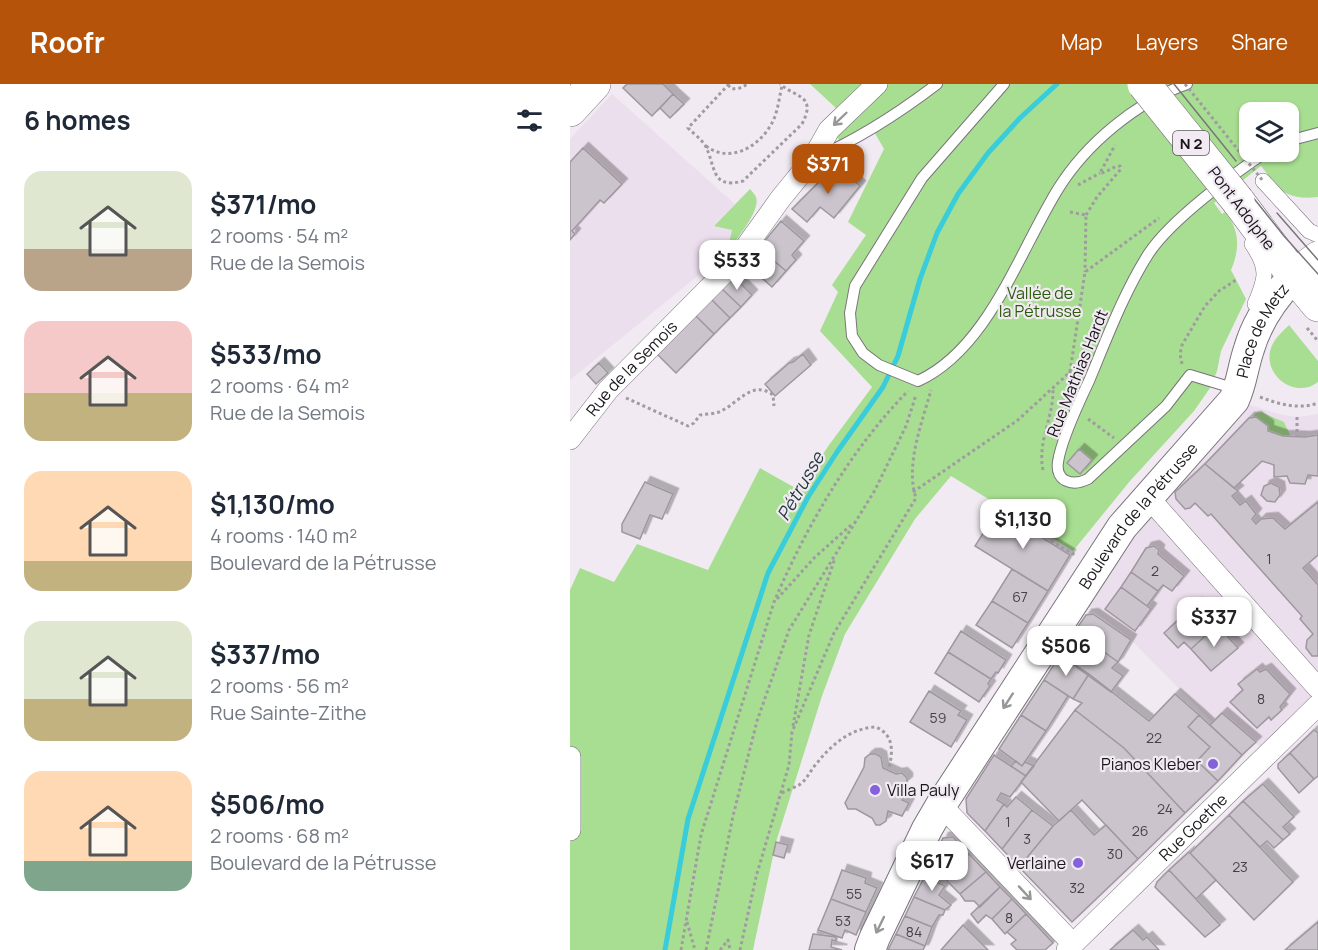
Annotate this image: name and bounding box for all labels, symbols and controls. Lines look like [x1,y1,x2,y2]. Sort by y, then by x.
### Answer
text: Roofr [30,23,105,61]
text: Map [1061,28,1102,56]
text: Layers [1135,28,1198,56]
text: Share [1231,28,1288,56]
text: 6 homes [24,102,131,138]
map controls [1239,102,1299,162]
button: layers [1239,102,1299,162]
icon: filters [513,104,546,137]
one-way arrow [833,112,848,126]
road number: N 2 [1173,131,1209,155]
pin: $371 [792,144,864,195]
text: $371 [806,150,850,177]
street label: Pont Adolphe [1203,162,1281,254]
text: $371/mo [210,186,316,222]
icon: home [72,195,144,267]
text: 2 rooms · 54 m² [210,222,348,249]
pin: $533 [701,240,773,291]
text: $533 [713,246,761,273]
text: Rue de la Semois [210,249,365,276]
street label: Place de Metz [1231,278,1294,380]
park label: Vallée de la Pétrusse [999,282,1081,322]
street label: Rue Mathias Hardt [1041,306,1113,440]
street label: Rue de la Semois [581,315,682,421]
text: $533/mo [210,336,322,372]
icon: home [72,345,144,417]
text: 2 rooms · 64 m² [210,372,349,399]
text: Rue de la Semois [210,399,365,426]
street label: Boulevard de la Pétrusse [1074,438,1203,593]
water label: Pétrusse [771,446,830,525]
text: $1,130/mo [210,486,335,522]
icon: home [72,495,144,567]
pin: $1,130 [974,499,1072,550]
text: $1,130 [994,505,1052,532]
text: 4 rooms · 140 m² [210,522,357,549]
text: Boulevard de la Pétrusse [210,549,436,576]
house number: 1 [1266,549,1272,568]
house number: 2 [1151,561,1159,580]
house number: 67 [1012,587,1028,606]
pin: $337 [1178,597,1250,648]
text: $337 [1191,603,1237,630]
pin: $506 [1030,626,1102,677]
text: $506 [1041,632,1091,659]
text: $337/mo [210,636,320,672]
icon: home [72,645,144,717]
text: 2 rooms · 56 m² [210,672,349,699]
house number: 8 [1257,689,1265,708]
one-way arrow [1002,692,1014,709]
text: Rue Sainte-Zithe [210,699,366,726]
house number: 59 [930,708,946,727]
house number: 22 [1146,728,1162,747]
place label: Pianos Kleber [1101,753,1201,775]
marker: Pianos Kleber [1206,757,1220,771]
place label: Villa Pauly [887,779,960,801]
marker: Villa Pauly [868,783,882,797]
text: $506/mo [210,786,325,822]
street label: Rue Goethe [1154,789,1232,866]
icon: home [72,795,144,867]
house number: 24 [1157,799,1173,818]
house number: 1 [1005,812,1011,831]
house number: 26 [1132,821,1148,840]
text: 2 rooms · 68 m² [210,822,349,849]
house number: 3 [1023,829,1031,848]
pin: $617 [896,841,968,892]
house number: 30 [1107,844,1123,863]
text: $617 [910,847,954,874]
text: Boulevard de la Pétrusse [210,849,436,876]
place label: Verlaine [1007,852,1066,874]
marker: Verlaine [1071,856,1085,870]
house number: 23 [1232,857,1248,876]
house number: 32 [1069,878,1085,897]
house number: 55 [846,884,862,903]
one-way arrow [1018,886,1032,901]
house number: 8 [1005,908,1013,927]
house number: 53 [835,911,851,930]
one-way arrow [874,915,886,933]
house number: 84 [906,922,922,941]

